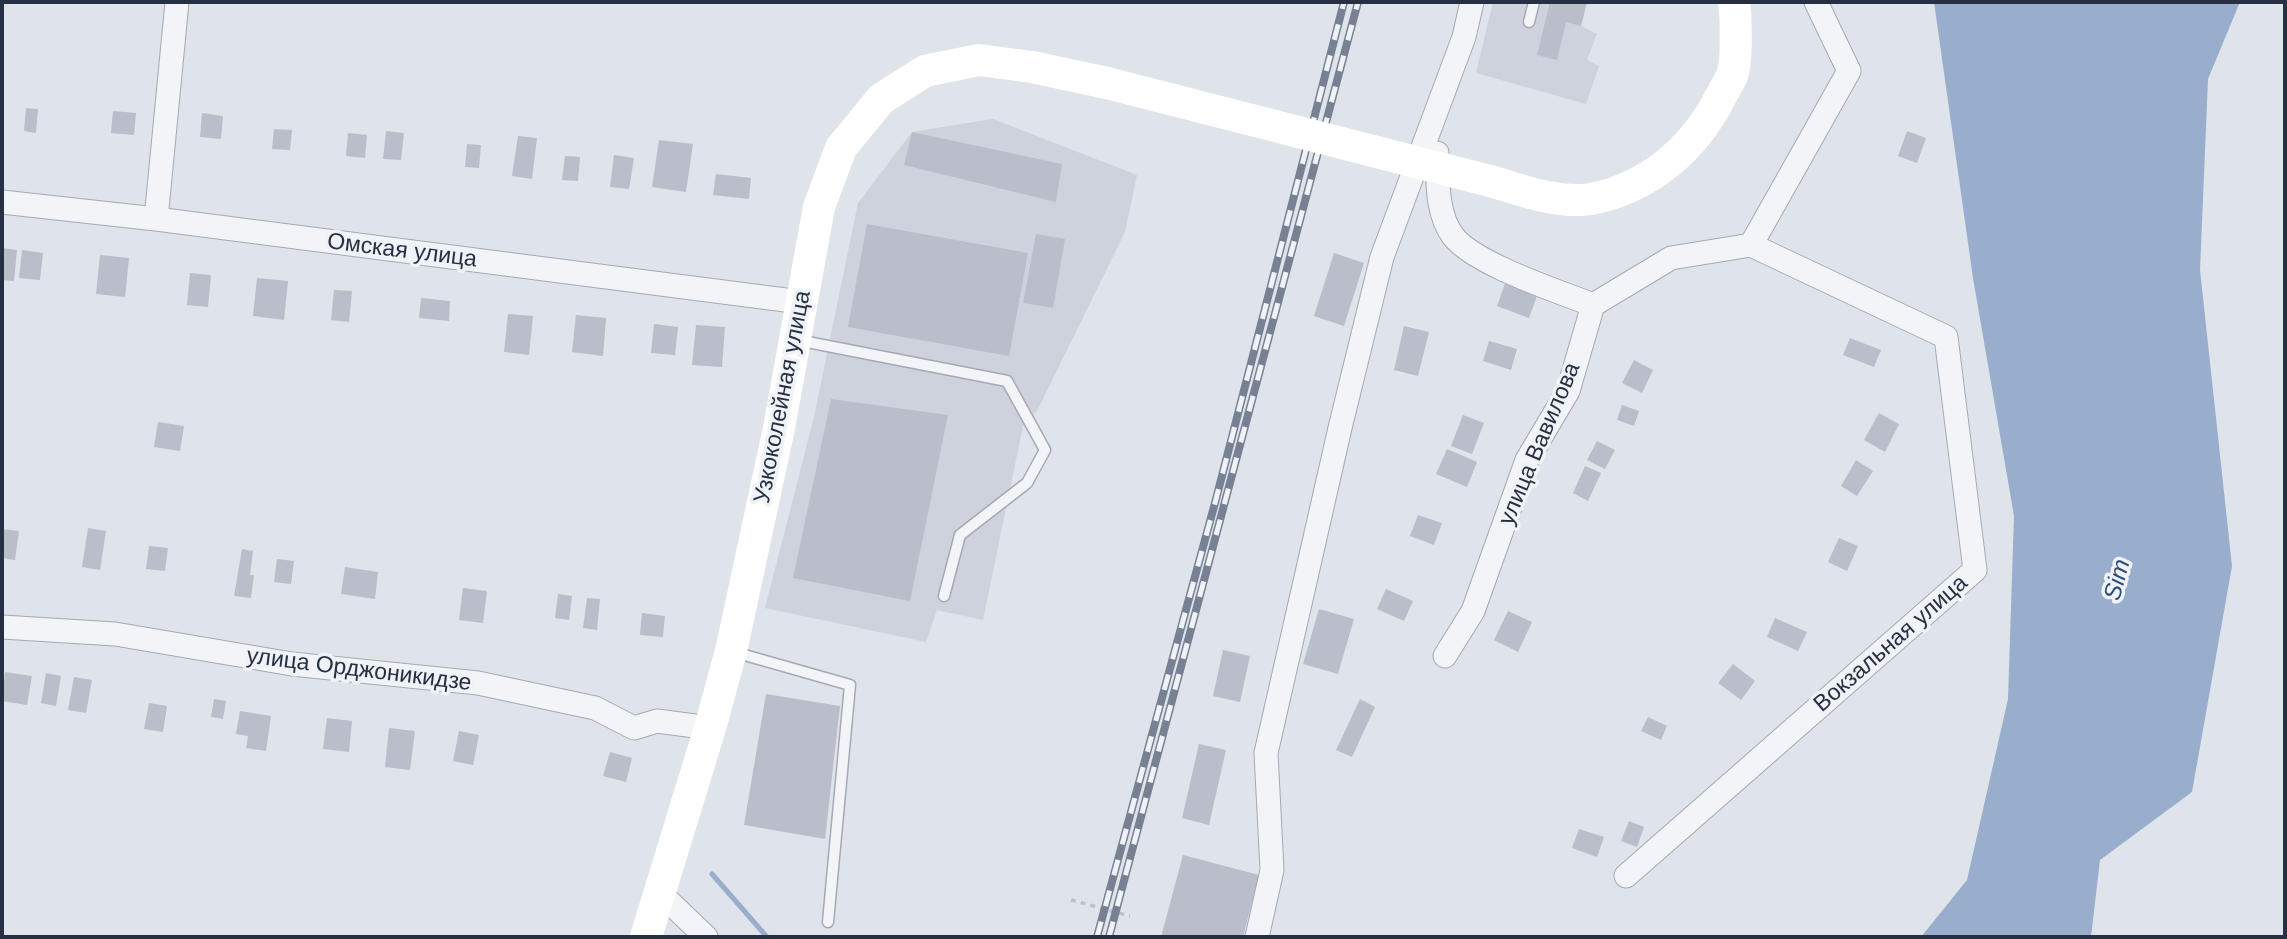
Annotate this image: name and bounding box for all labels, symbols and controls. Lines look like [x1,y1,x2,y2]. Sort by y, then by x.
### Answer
street label: Омская улица [326,228,478,274]
street label: Узкоколейная улица [749,288,817,506]
street label: улица Вавилова [1493,359,1587,529]
water label: Sim [2099,556,2137,604]
street label: Вокзальная улица [1808,570,1974,718]
street label: улица Орджоникидзе [245,643,473,697]

